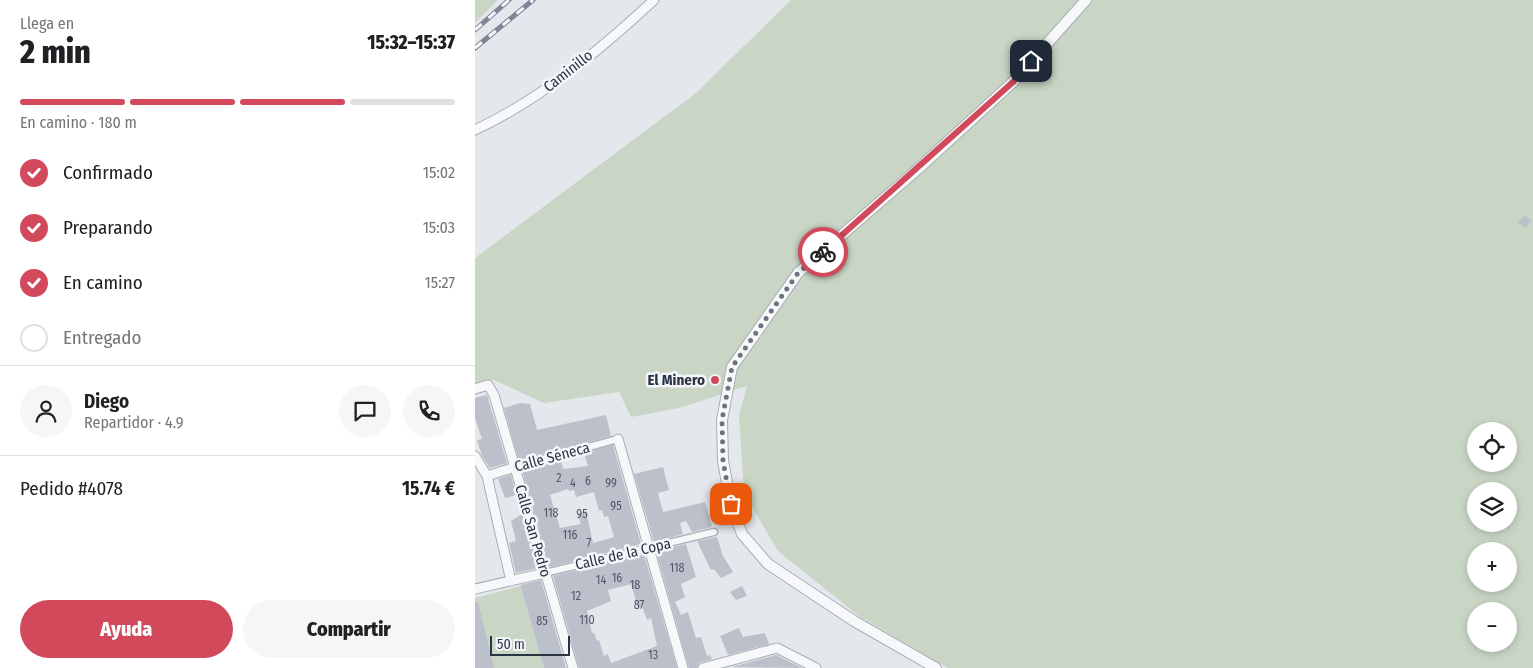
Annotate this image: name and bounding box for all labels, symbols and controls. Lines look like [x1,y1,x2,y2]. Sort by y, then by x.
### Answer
text: Llega en [20,14,74,33]
text: 15:32–15:37 [367,31,455,54]
text: 2 min [20,33,91,71]
pin [1010,40,1052,82]
street label: Caminillo [540,46,596,96]
icon: home [1017,47,1045,75]
text: En camino · 180 m [20,113,137,132]
icon: check [20,159,48,187]
text: Confirmado [63,161,153,184]
text: 15:02 [423,163,455,182]
icon: check [20,214,48,242]
text: Preparando [63,216,153,239]
text: 15:03 [423,218,455,237]
courier [798,227,848,277]
icon: bike [809,238,837,266]
icon: check [20,269,48,297]
text: En camino [63,271,143,294]
text: 15:27 [425,273,455,292]
text: Entregado [63,326,142,349]
place label: El Minero [648,371,705,389]
marker: El Minero [709,374,721,386]
button: person [20,385,72,437]
button: chat [339,385,391,437]
button: phone [403,385,455,437]
text: Diego [84,390,129,413]
text: Repartidor · 4.9 [84,413,183,432]
map controls [1467,422,1517,652]
button: locate [1467,422,1517,472]
street label: Calle Séneca [512,438,592,476]
house number: 2 [556,471,562,485]
house number: 6 [585,474,591,488]
house number: 4 [570,476,576,490]
house number: 99 [605,476,617,490]
text: Pedido #4078 [20,477,123,500]
text: 15.74 € [402,477,455,500]
button: layers [1467,482,1517,532]
street label: Calle San Pedro [511,483,555,579]
pin [710,483,752,525]
icon: bag [717,490,745,518]
house number: 95 [610,499,622,513]
house number: 118 [543,506,559,520]
house number: 95 [576,507,588,521]
house number: 116 [562,528,578,542]
street label: Calle de la Copa [573,534,673,574]
house number: 7 [587,536,592,550]
button: + [1467,542,1517,592]
house number: 118 [669,561,685,575]
house number: 16 [612,571,622,585]
house number: 14 [596,573,606,587]
house number: 18 [630,578,640,592]
house number: 12 [571,589,581,603]
house number: 87 [634,598,644,612]
button: Ayuda [20,600,233,658]
button: Compartir [243,600,455,658]
button: − [1467,602,1517,652]
house number: 110 [579,613,595,627]
house number: 85 [536,614,548,628]
scale bar [490,633,570,656]
text: 50 m [497,636,525,653]
house number: 13 [648,648,658,662]

